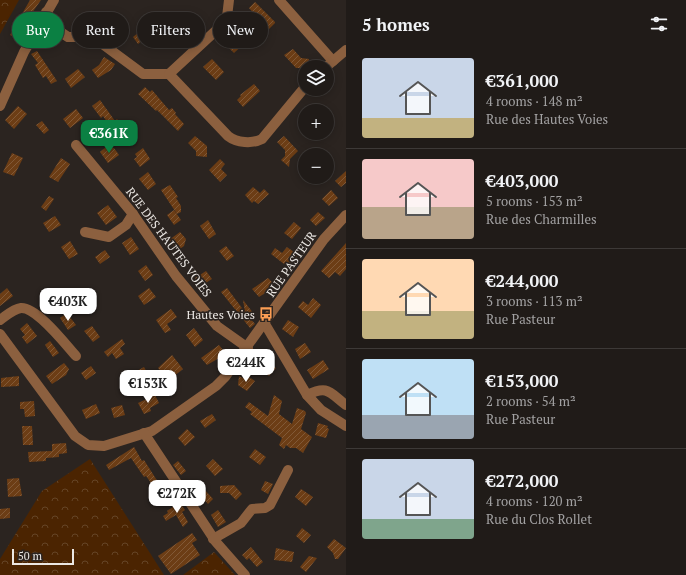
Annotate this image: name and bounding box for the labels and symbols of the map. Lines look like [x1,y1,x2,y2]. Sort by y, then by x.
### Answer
pin: €361K [81,120,137,154]
street label: RUE DES HAUTES VOIES [123,184,215,300]
street label: RUE PASTEUR [263,228,319,300]
pin: €403K [40,288,96,322]
bus stop icon: Hautes Voies [258,306,274,322]
place label: Hautes Voies [186,307,255,322]
pin: €244K [218,349,274,383]
pin: €153K [120,370,176,404]
pin: €272K [149,480,205,514]
scale bar [12,547,74,566]

